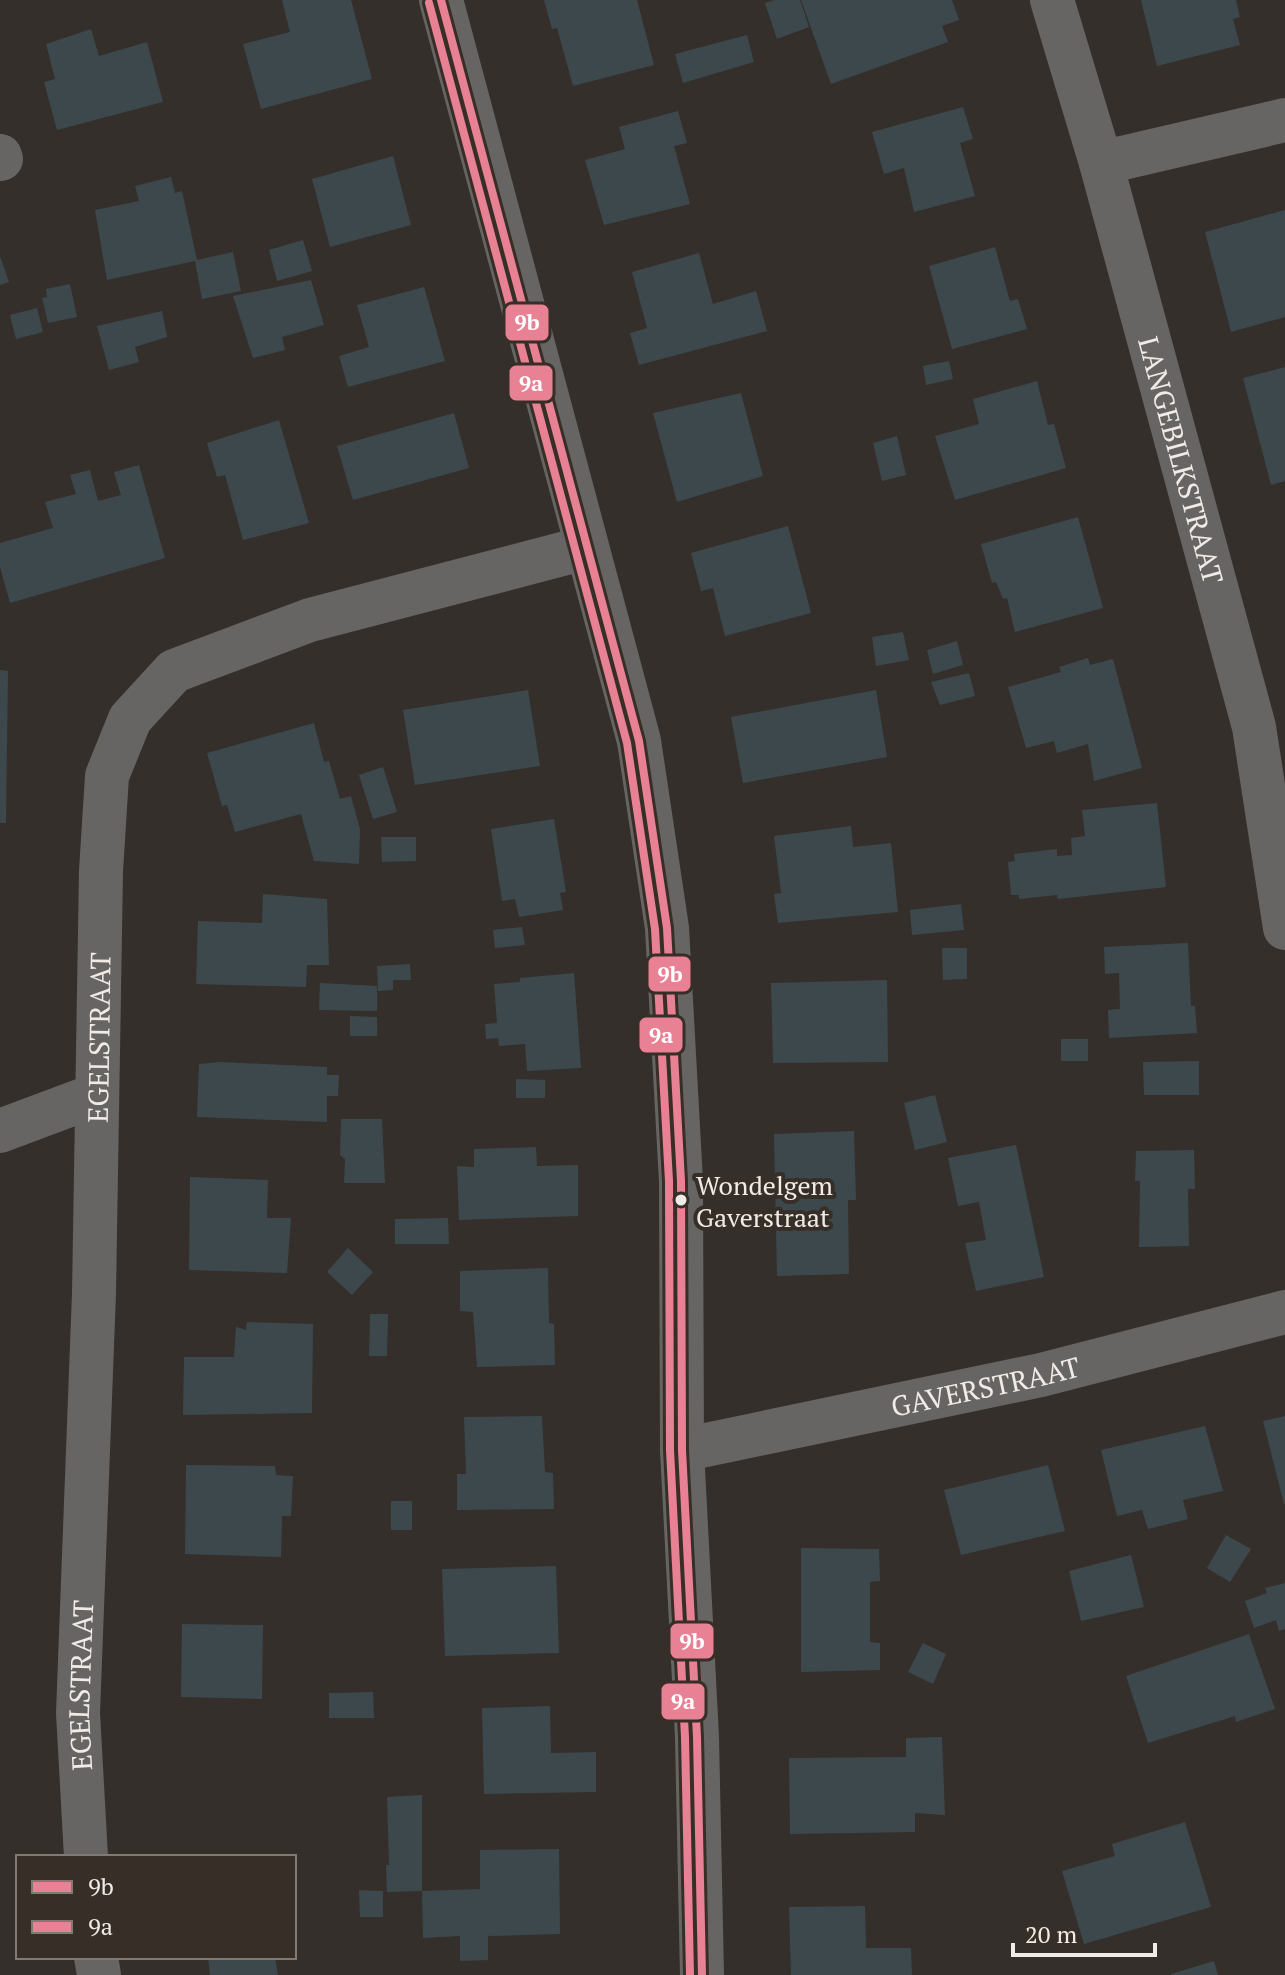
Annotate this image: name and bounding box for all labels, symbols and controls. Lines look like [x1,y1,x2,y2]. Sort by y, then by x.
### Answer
line badge: 9b [504,303,550,342]
text: 9b [514,307,540,336]
street label: LANGEBILKSTRAAT [1130,332,1233,588]
line badge: 9a [508,364,554,402]
text: 9a [519,368,543,397]
street label: EGELSTRAAT [78,952,118,1123]
line badge: 9b [647,955,692,993]
text: 9b [657,959,683,988]
line badge: 9a [638,1016,684,1054]
text: 9a [649,1020,673,1049]
place label: Wondelgem Gaverstraat [696,1168,833,1234]
marker: Wondelgem Gaverstraat [673,1192,689,1208]
street label: GAVERSTRAAT [888,1347,1084,1424]
street label: EGELSTRAAT [59,1599,101,1772]
line badge: 9b [669,1622,715,1660]
text: 9b [679,1626,705,1655]
line badge: 9a [660,1682,706,1721]
text: 9a [671,1686,695,1715]
legend [16,1855,296,1959]
text: 9b [88,1870,114,1902]
scale bar [1013,1907,1155,1957]
text: 9a [88,1910,113,1942]
text: 20 m [1025,1918,1077,1950]

